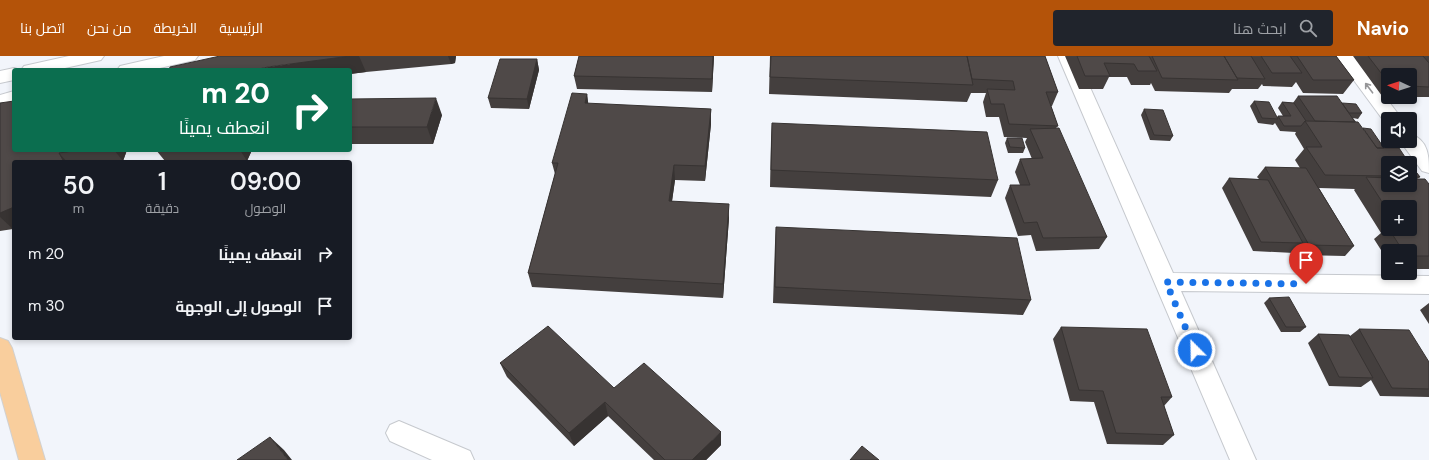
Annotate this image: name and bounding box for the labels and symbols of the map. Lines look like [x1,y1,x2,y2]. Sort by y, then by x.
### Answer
north arrow [1381,68,1417,104]
one-way arrow [1365,83,1373,94]
pin [1289,243,1323,284]
position arrow [1174,329,1216,371]

